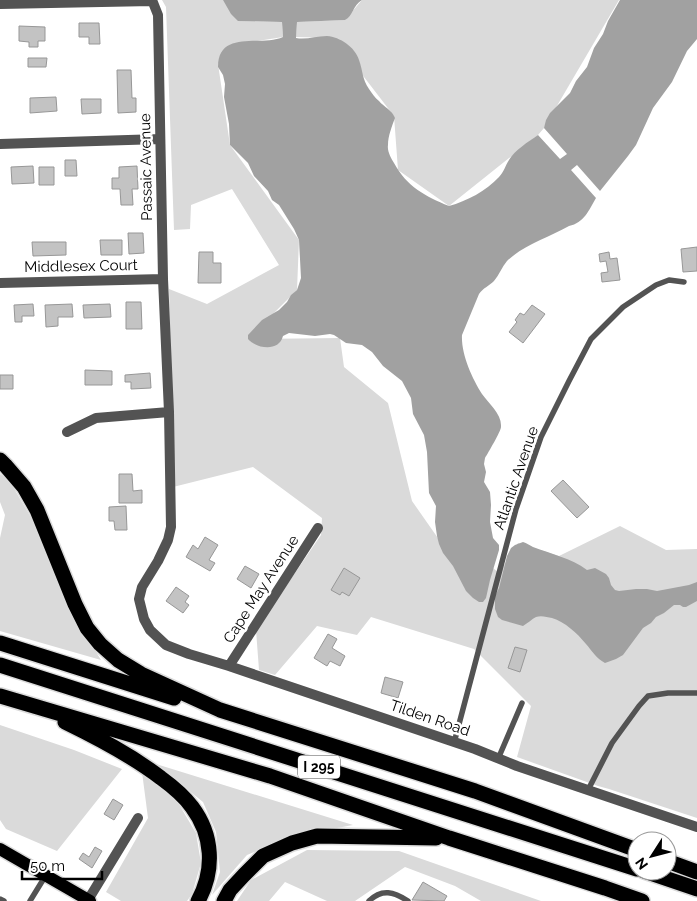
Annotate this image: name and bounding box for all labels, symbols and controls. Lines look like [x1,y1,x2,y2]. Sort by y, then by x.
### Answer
street label: Passaic Avenue [136,113,156,221]
street label: Middlesex Court [24,256,138,276]
street label: Atlantic Avenue [490,424,542,532]
street label: Cape May Avenue [219,531,303,646]
street label: Tilden Road [388,696,472,740]
road number: I 295 [298,756,340,779]
north arrow [627,831,677,881]
scale bar [22,848,102,880]
text: N [632,855,651,873]
text: 50 m [30,857,65,875]

